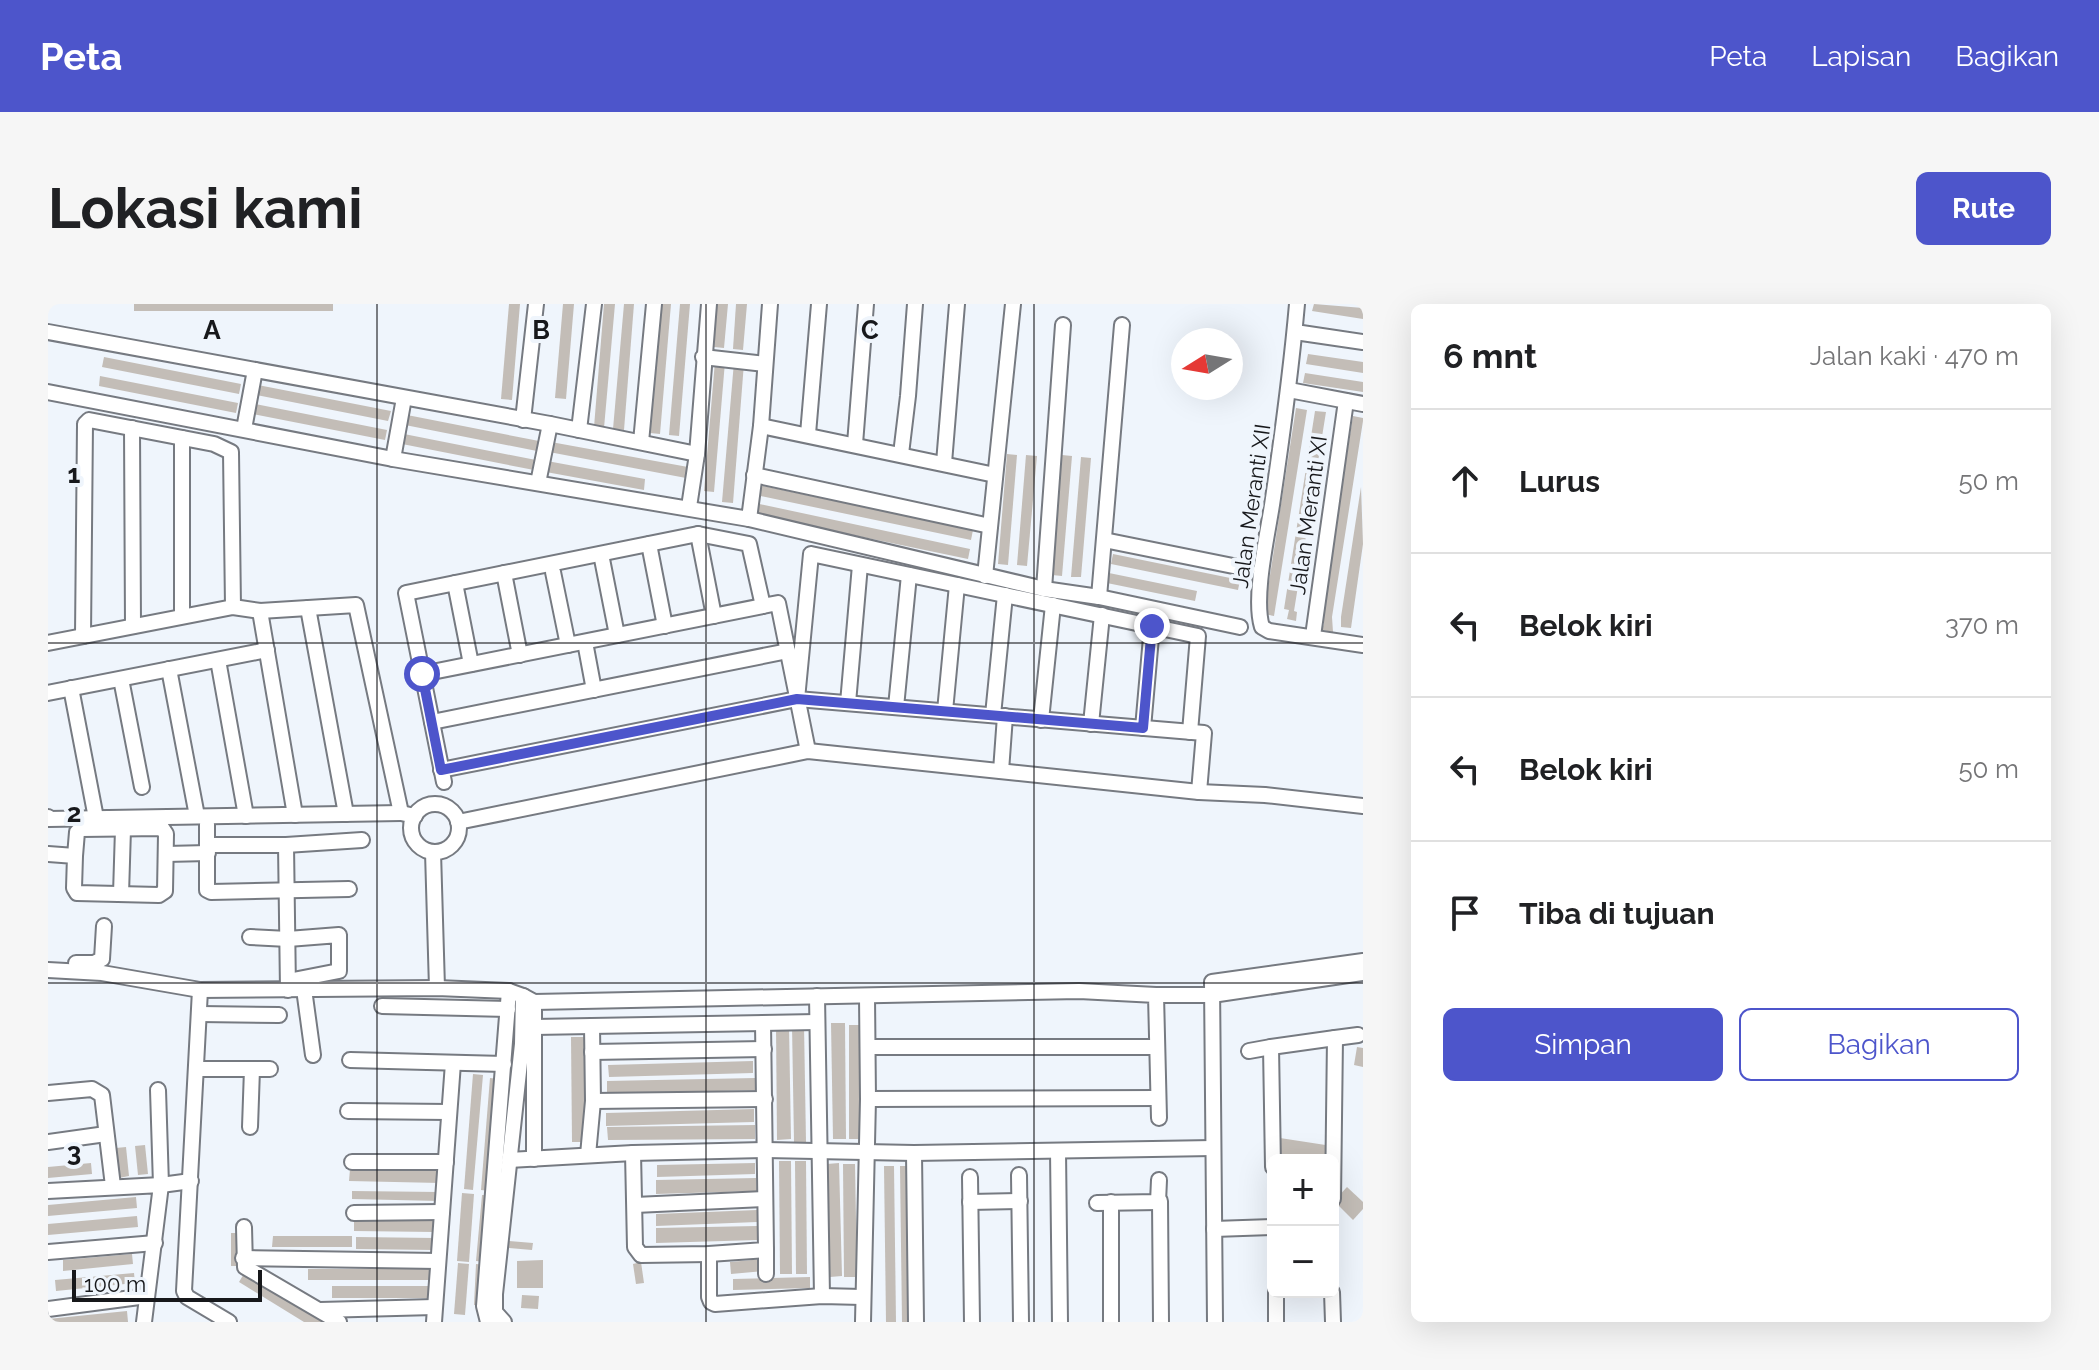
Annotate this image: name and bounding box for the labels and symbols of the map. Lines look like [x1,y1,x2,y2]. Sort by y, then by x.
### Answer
text: A [203,315,221,345]
text: B [532,315,550,345]
text: C [861,315,879,345]
north arrow [1171,328,1243,400]
street label: Jalan Meranti XII [1227,422,1275,590]
street label: Jalan Meranti XI [1284,434,1332,596]
text: 1 [68,459,81,489]
route end [1134,608,1170,644]
route start [404,656,440,692]
text: 2 [67,798,81,828]
text: 3 [67,1137,81,1167]
scale bar [72,1266,262,1302]

